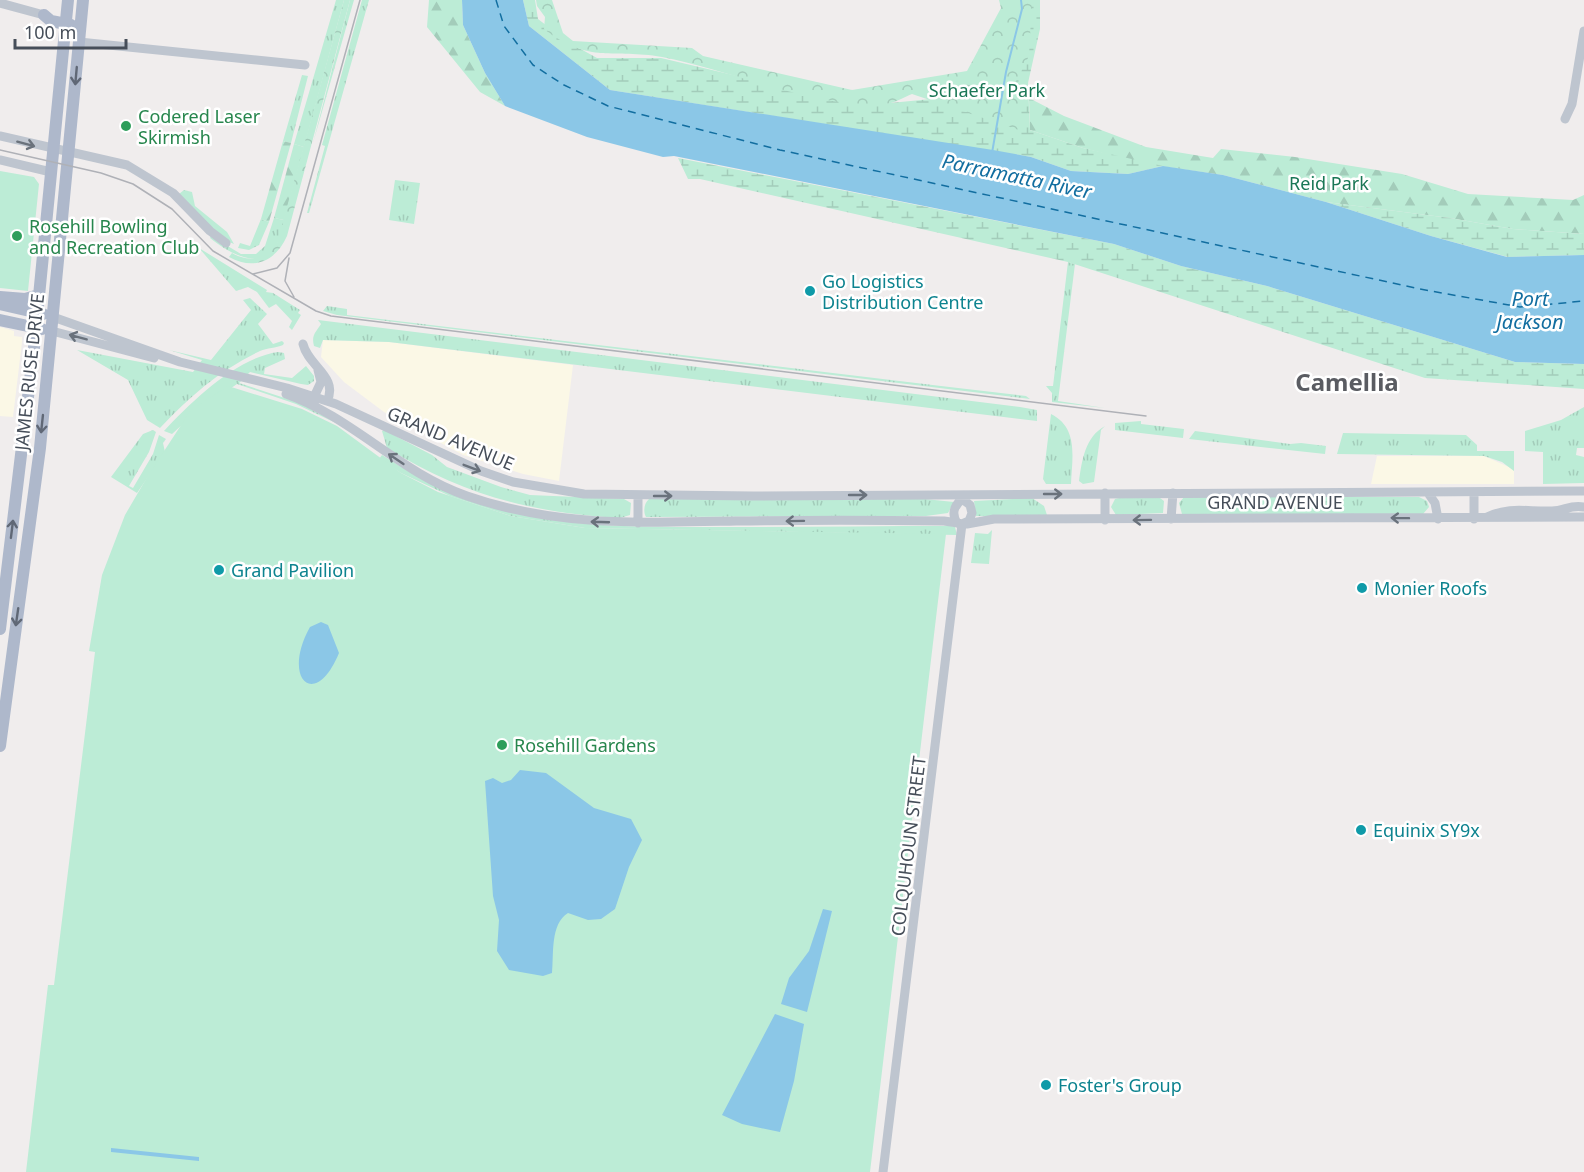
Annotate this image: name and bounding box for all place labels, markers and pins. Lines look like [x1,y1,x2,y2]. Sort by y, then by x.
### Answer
place label: Codered Laser Skirmish [138,104,261,149]
marker: Codered Laser Skirmish [119,119,133,133]
place label: Rosehill Bowling and Recreation Club [29,214,199,259]
marker: Rosehill Bowling and Recreation Club [10,229,24,243]
place label: Go Logistics Distribution Centre [822,269,983,314]
marker: Go Logistics Distribution Centre [803,284,817,298]
place label: Grand Pavilion [231,558,354,582]
marker: Grand Pavilion [212,563,226,577]
place label: Monier Roofs [1374,576,1487,600]
marker: Monier Roofs [1355,581,1369,595]
place label: Rosehill Gardens [514,733,656,757]
marker: Rosehill Gardens [495,738,509,752]
place label: Equinix SY9x [1373,818,1480,842]
marker: Equinix SY9x [1354,823,1368,837]
place label: Foster's Group [1058,1073,1182,1097]
marker: Foster's Group [1039,1078,1053,1092]

